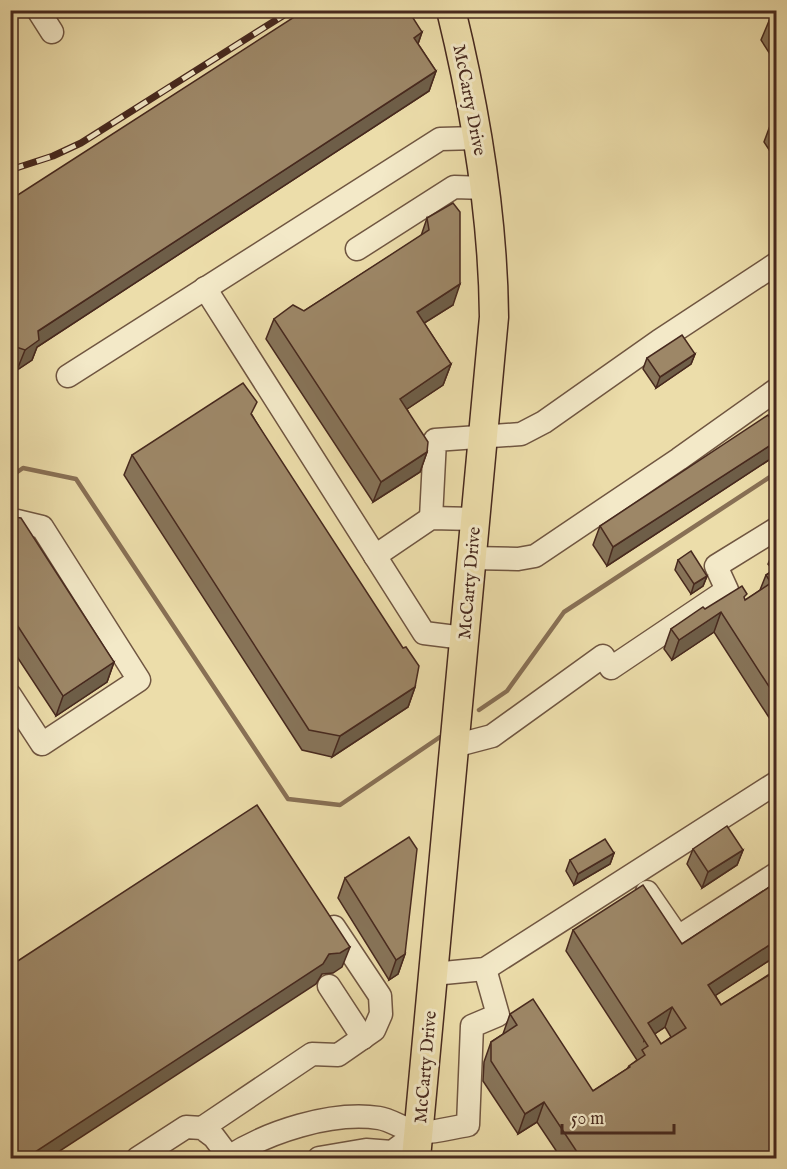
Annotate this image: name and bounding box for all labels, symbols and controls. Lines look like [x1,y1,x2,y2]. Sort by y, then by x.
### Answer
street label: McCarty Drive [446,43,491,158]
street label: McCarty Drive [454,526,487,640]
street label: McCarty Drive [410,1010,443,1124]
scale bar [562,1097,674,1135]
text: 50 m [571,1108,604,1131]

